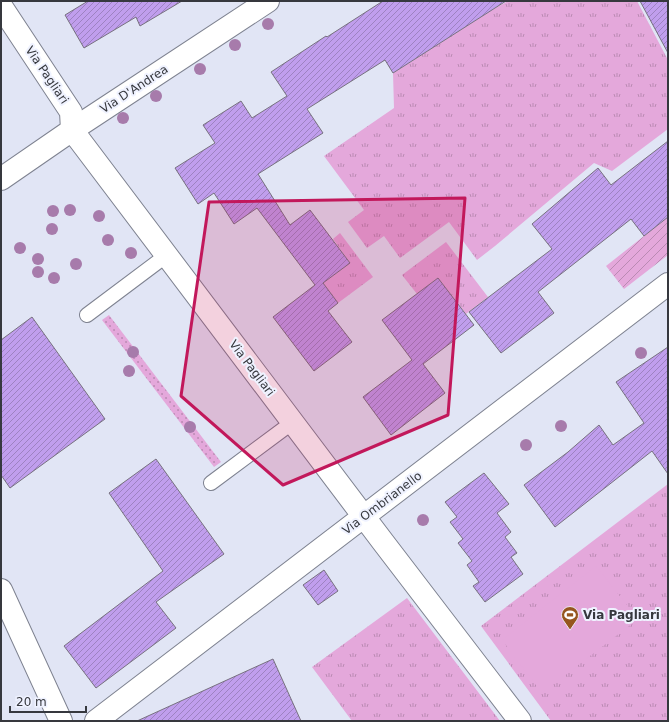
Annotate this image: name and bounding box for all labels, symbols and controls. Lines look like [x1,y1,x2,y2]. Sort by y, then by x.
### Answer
street label: Via Pagliari [23,44,71,106]
street label: Via D'Andrea [98,62,170,116]
street label: Via Pagliari [226,337,278,399]
street label: Via Ombrianello [340,469,424,537]
sports icon: Via Pagliari [560,605,580,630]
place label: Via Pagliari [583,608,660,622]
scale bar [10,688,86,714]
text: 20 m [16,695,47,709]

